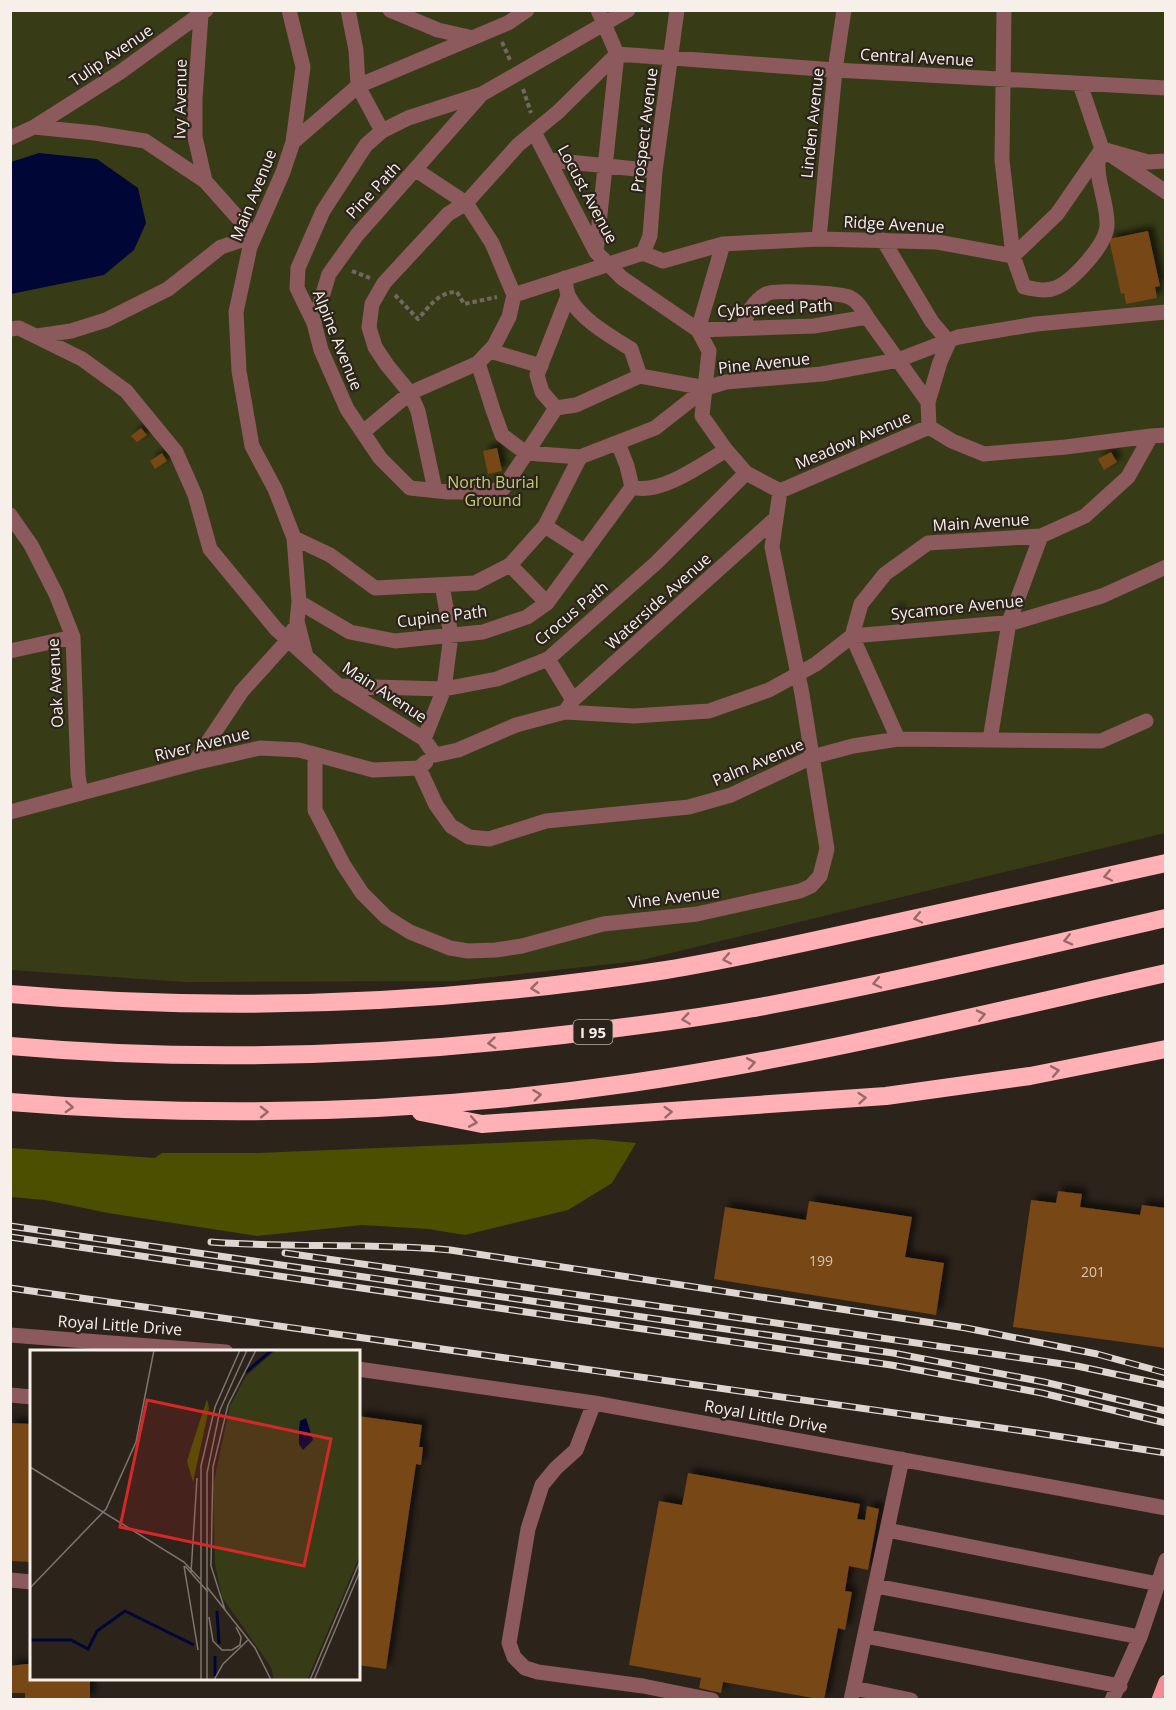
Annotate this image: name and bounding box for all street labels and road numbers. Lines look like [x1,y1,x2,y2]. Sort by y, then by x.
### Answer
street label: Tulip Avenue [65,19,157,91]
street label: Central Avenue [860,43,974,71]
street label: Ivy Avenue [168,59,192,139]
street label: Prospect Avenue [625,66,663,194]
street label: Linden Avenue [795,67,829,179]
street label: Locust Avenue [553,141,623,247]
street label: Main Avenue [225,146,281,244]
street label: Pine Path [341,157,405,223]
street label: Ridge Avenue [843,210,945,238]
street label: Alpine Avenue [308,286,368,394]
street label: Cybrareed Path [717,294,833,322]
street label: Pine Avenue [717,347,811,379]
street label: Meadow Avenue [792,406,914,474]
street label: Main Avenue [932,508,1030,536]
street label: Waterside Avenue [600,548,716,654]
street label: Crocus Path [530,576,612,650]
street label: Sycamore Avenue [890,589,1024,625]
street label: Cupine Path [396,600,488,632]
street label: Oak Avenue [42,638,68,728]
street label: Main Avenue [338,656,432,728]
street label: River Avenue [152,722,252,766]
street label: Palm Avenue [709,733,807,791]
street label: Vine Avenue [627,880,721,914]
road number: I 95 [574,1020,612,1044]
street label: Royal Little Drive [57,1310,183,1340]
street label: Royal Little Drive [703,1394,829,1438]

